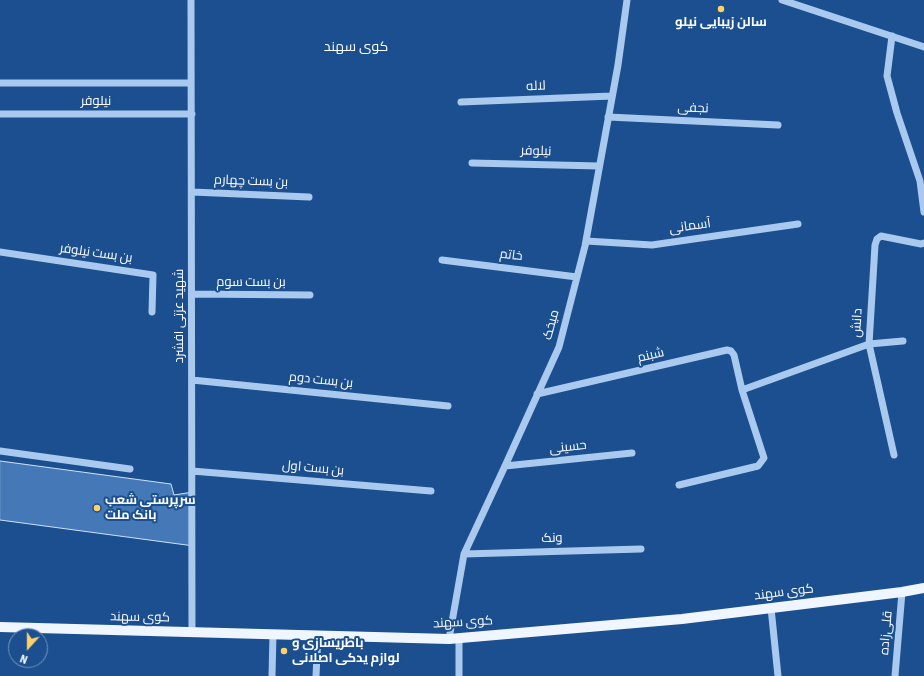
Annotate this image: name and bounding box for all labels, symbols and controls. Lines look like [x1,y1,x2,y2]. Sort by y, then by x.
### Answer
marker: سالن زیبایی نیلو [716,4,726,14]
place label: سالن زیبایی نیلو [675,15,767,31]
district label: کوی سهند [324,40,388,56]
street label: لاله [526,79,546,95]
street label: نیلوفر [81,94,111,110]
street label: نجفی [677,101,709,117]
street label: نیلوفر [520,144,552,160]
street label: بن بست چهارم [214,173,288,191]
street label: آسمانی [668,216,712,238]
street label: بن بست نیلوفر [58,241,134,267]
street label: خاتم [499,247,523,265]
street label: شهید عزتی افشرد [172,269,188,363]
street label: بن بست سوم [216,275,286,291]
street label: میخک [541,308,563,342]
street label: دانش [849,308,867,338]
street label: شبنم [636,345,666,367]
street label: بن بست دوم [288,370,354,392]
street label: حسینی [549,438,587,458]
street label: بن بست اول [281,459,345,479]
place label: سرپرستی شعب بانک ملت [105,493,196,524]
marker: سرپرستی شعب بانک ملت [92,503,102,513]
street label: ونک [541,531,563,547]
street label: کوی سهند [753,582,815,604]
street label: کوی سهند [110,610,170,626]
street label: قلی‌زاده [877,610,897,656]
street label: کوی سهند [433,614,493,632]
north arrow [8,628,48,668]
place label: باطریسازی و لوازم یدکی اصلانی [292,636,400,667]
marker: باطریسازی و لوازم یدکی اصلانی [279,646,289,656]
text: N [18,650,30,667]

